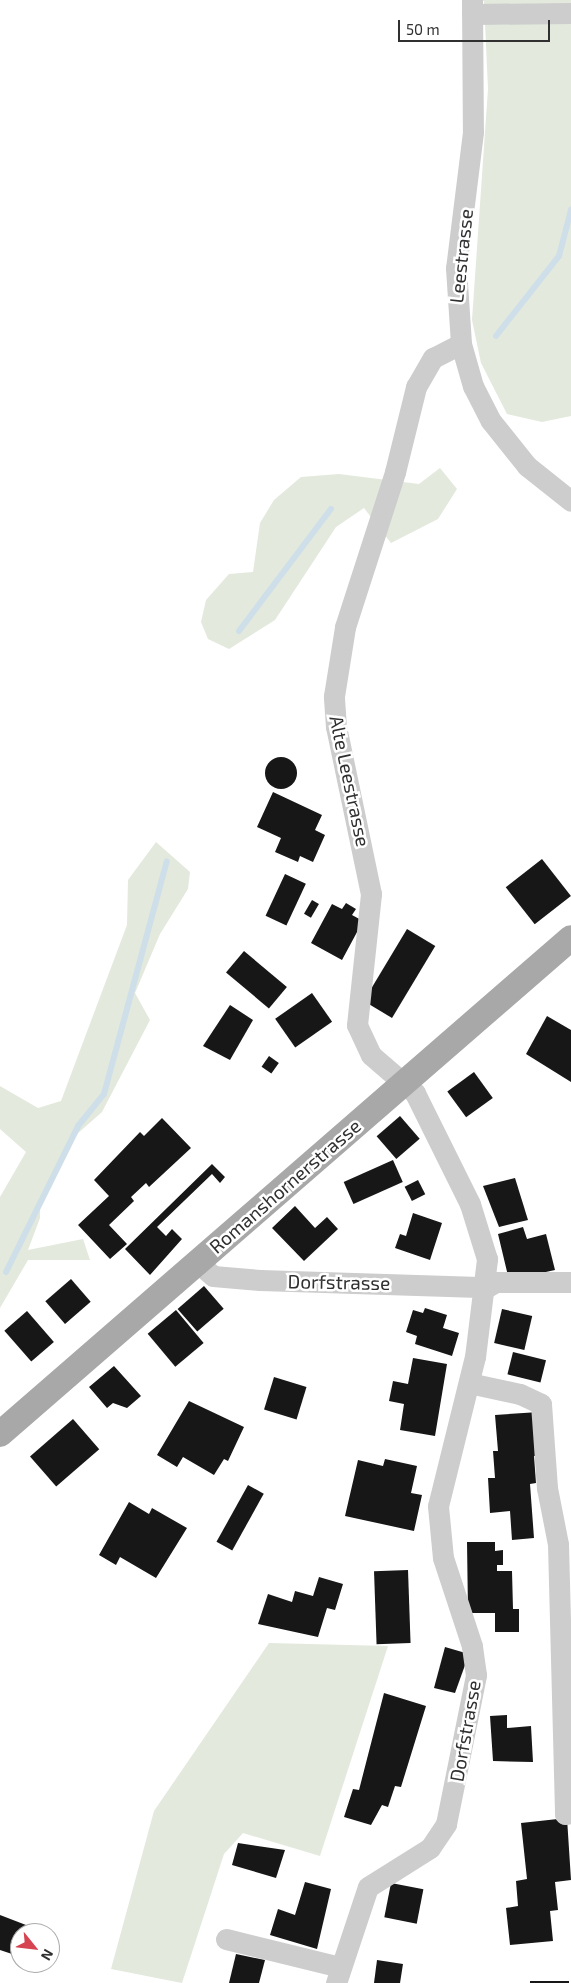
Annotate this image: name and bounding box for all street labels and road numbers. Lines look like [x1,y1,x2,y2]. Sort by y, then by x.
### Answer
street label: Leestrasse [445,208,477,304]
street label: Alte Leestrasse [325,713,375,849]
street label: Romanshornerstrasse [205,1114,365,1258]
street label: Dorfstrasse [287,1270,391,1294]
street label: Dorfstrasse [445,1678,485,1784]

